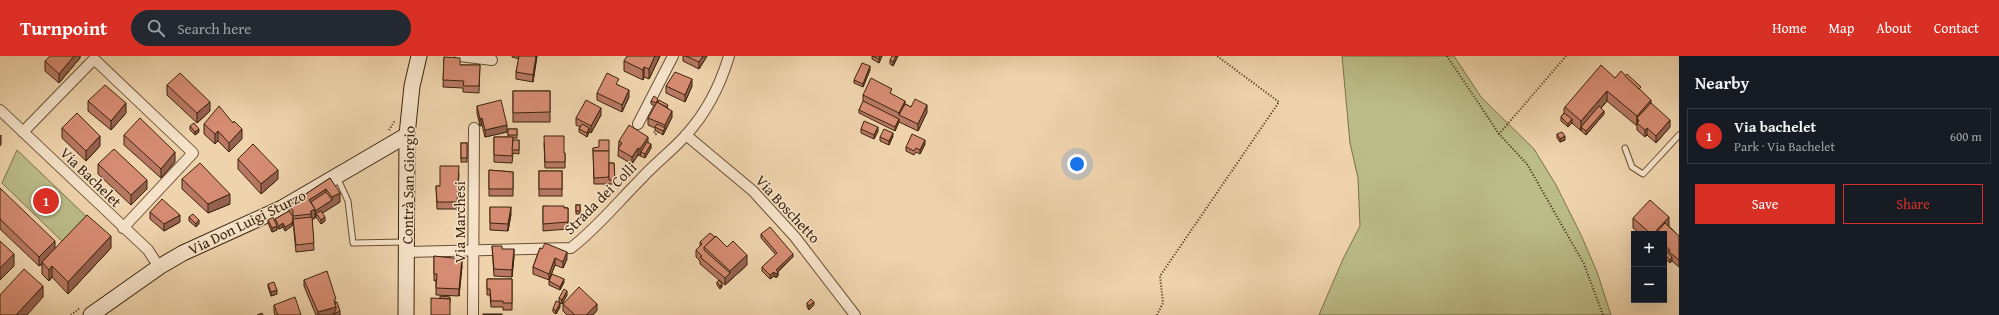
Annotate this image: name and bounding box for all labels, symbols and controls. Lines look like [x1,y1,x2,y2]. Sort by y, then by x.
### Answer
search box [131,10,411,46]
text: Turnpoint [20,14,107,42]
icon: search [145,17,167,39]
text: Search here [177,18,251,39]
text: Home [1772,18,1807,38]
text: Map [1829,18,1854,38]
text: About [1876,18,1912,38]
text: Contact [1934,18,1979,38]
text: Nearby [1695,70,1749,95]
text: Via bachelet [1734,116,1816,137]
street label: Contrà San Giorgio [396,125,420,244]
text: 1 [1706,127,1712,146]
text: 600 m [1950,127,1982,146]
text: Park · Via Bachelet [1734,137,1835,156]
street label: Via Bachelet [55,142,127,212]
your location [1067,154,1087,174]
street label: Strada dei Colli [559,157,641,239]
street label: Via Boschetto [751,170,825,248]
street label: Via Marchesi [449,181,470,263]
street label: Via Don Luigi Sturzo [185,184,310,260]
button: Save [1695,184,1835,224]
button: Share [1843,184,1983,224]
pin: 1 [33,186,59,216]
map controls [1631,231,1667,303]
button: + [1631,231,1667,267]
button: − [1631,267,1667,303]

